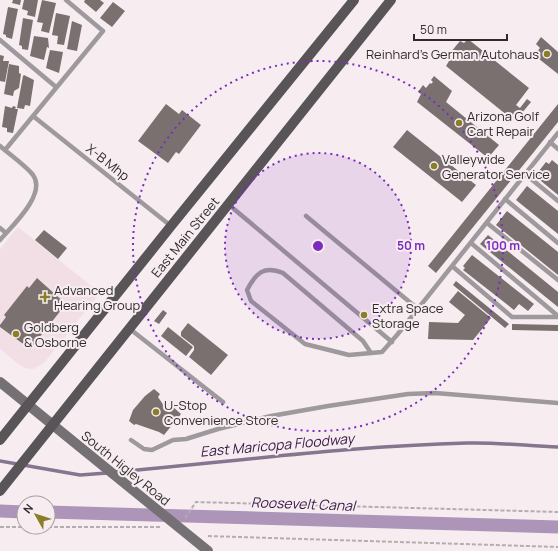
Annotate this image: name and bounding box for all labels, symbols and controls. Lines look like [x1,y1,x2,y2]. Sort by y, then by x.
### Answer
scale bar [414,16,507,42]
text: 50 m [420,21,447,38]
place label: Reinhard's German Autohaus [366,45,539,63]
marker: Reinhard's German Autohaus [542,49,552,59]
place label: Arizona Golf Cart Repair [467,107,539,140]
marker: Arizona Golf Cart Repair [454,118,464,128]
street label: X-B Mhp [83,139,134,185]
place label: Valleywide Generator Service [442,150,550,183]
marker: Valleywide Generator Service [429,161,439,171]
street label: East Main Street [147,193,223,281]
text: 50 m [397,237,425,254]
text: 100 m [486,237,520,254]
centre of rings [311,239,325,253]
place label: Advanced Hearing Group [54,281,140,314]
marker: Advanced Hearing Group [39,291,51,303]
place label: Extra Space Storage [372,299,444,332]
marker: Extra Space Storage [359,310,369,320]
place label: Goldberg & Osborne [24,318,87,351]
marker: Goldberg & Osborne [11,329,21,339]
place label: U-Stop Convenience Store [164,396,279,429]
marker: U-Stop Convenience Store [151,407,161,417]
street label: South Higley Road [78,427,174,509]
water label: East Maricopa Floodway [199,428,357,461]
water label: Roosevelt Canal [251,492,357,515]
north arrow [16,495,56,535]
text: N [20,501,36,516]

